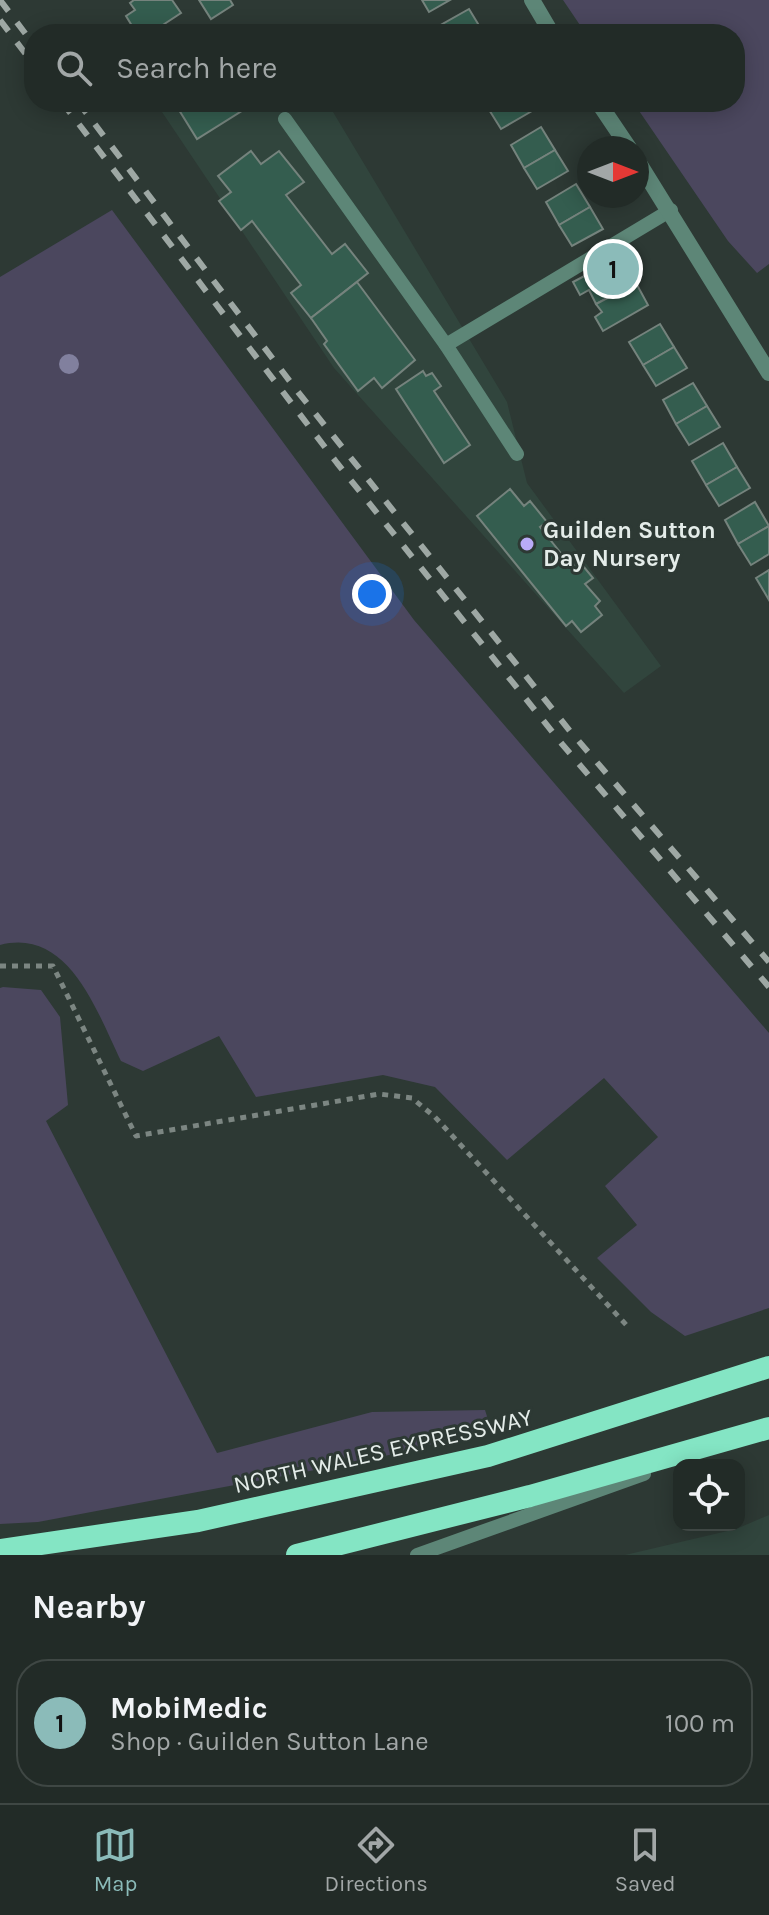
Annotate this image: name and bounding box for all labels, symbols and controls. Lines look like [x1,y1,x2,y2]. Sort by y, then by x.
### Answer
search box [24,24,745,112]
icon: search [52,46,96,90]
text: Search here [116,50,277,86]
north arrow [577,136,649,208]
pin: 1 [587,239,639,299]
place label: Guilden Sutton Day Nursery [543,516,716,572]
marker: Guilden Sutton Day Nursery [518,535,536,553]
your location [352,574,392,614]
street label: NORTH WALES EXPRESSWAY [231,1403,535,1499]
map controls [673,1459,745,1531]
button: locate [673,1459,745,1531]
text: Nearby [32,1587,146,1627]
text: MobiMedic [110,1690,268,1726]
text: 1 [55,1708,65,1739]
text: 100 m [665,1708,735,1739]
text: Shop · Guilden Sutton Lane [110,1726,429,1757]
tab: Map [93,1823,137,1897]
tab: Directions [324,1823,428,1897]
tab: Saved [615,1823,676,1897]

